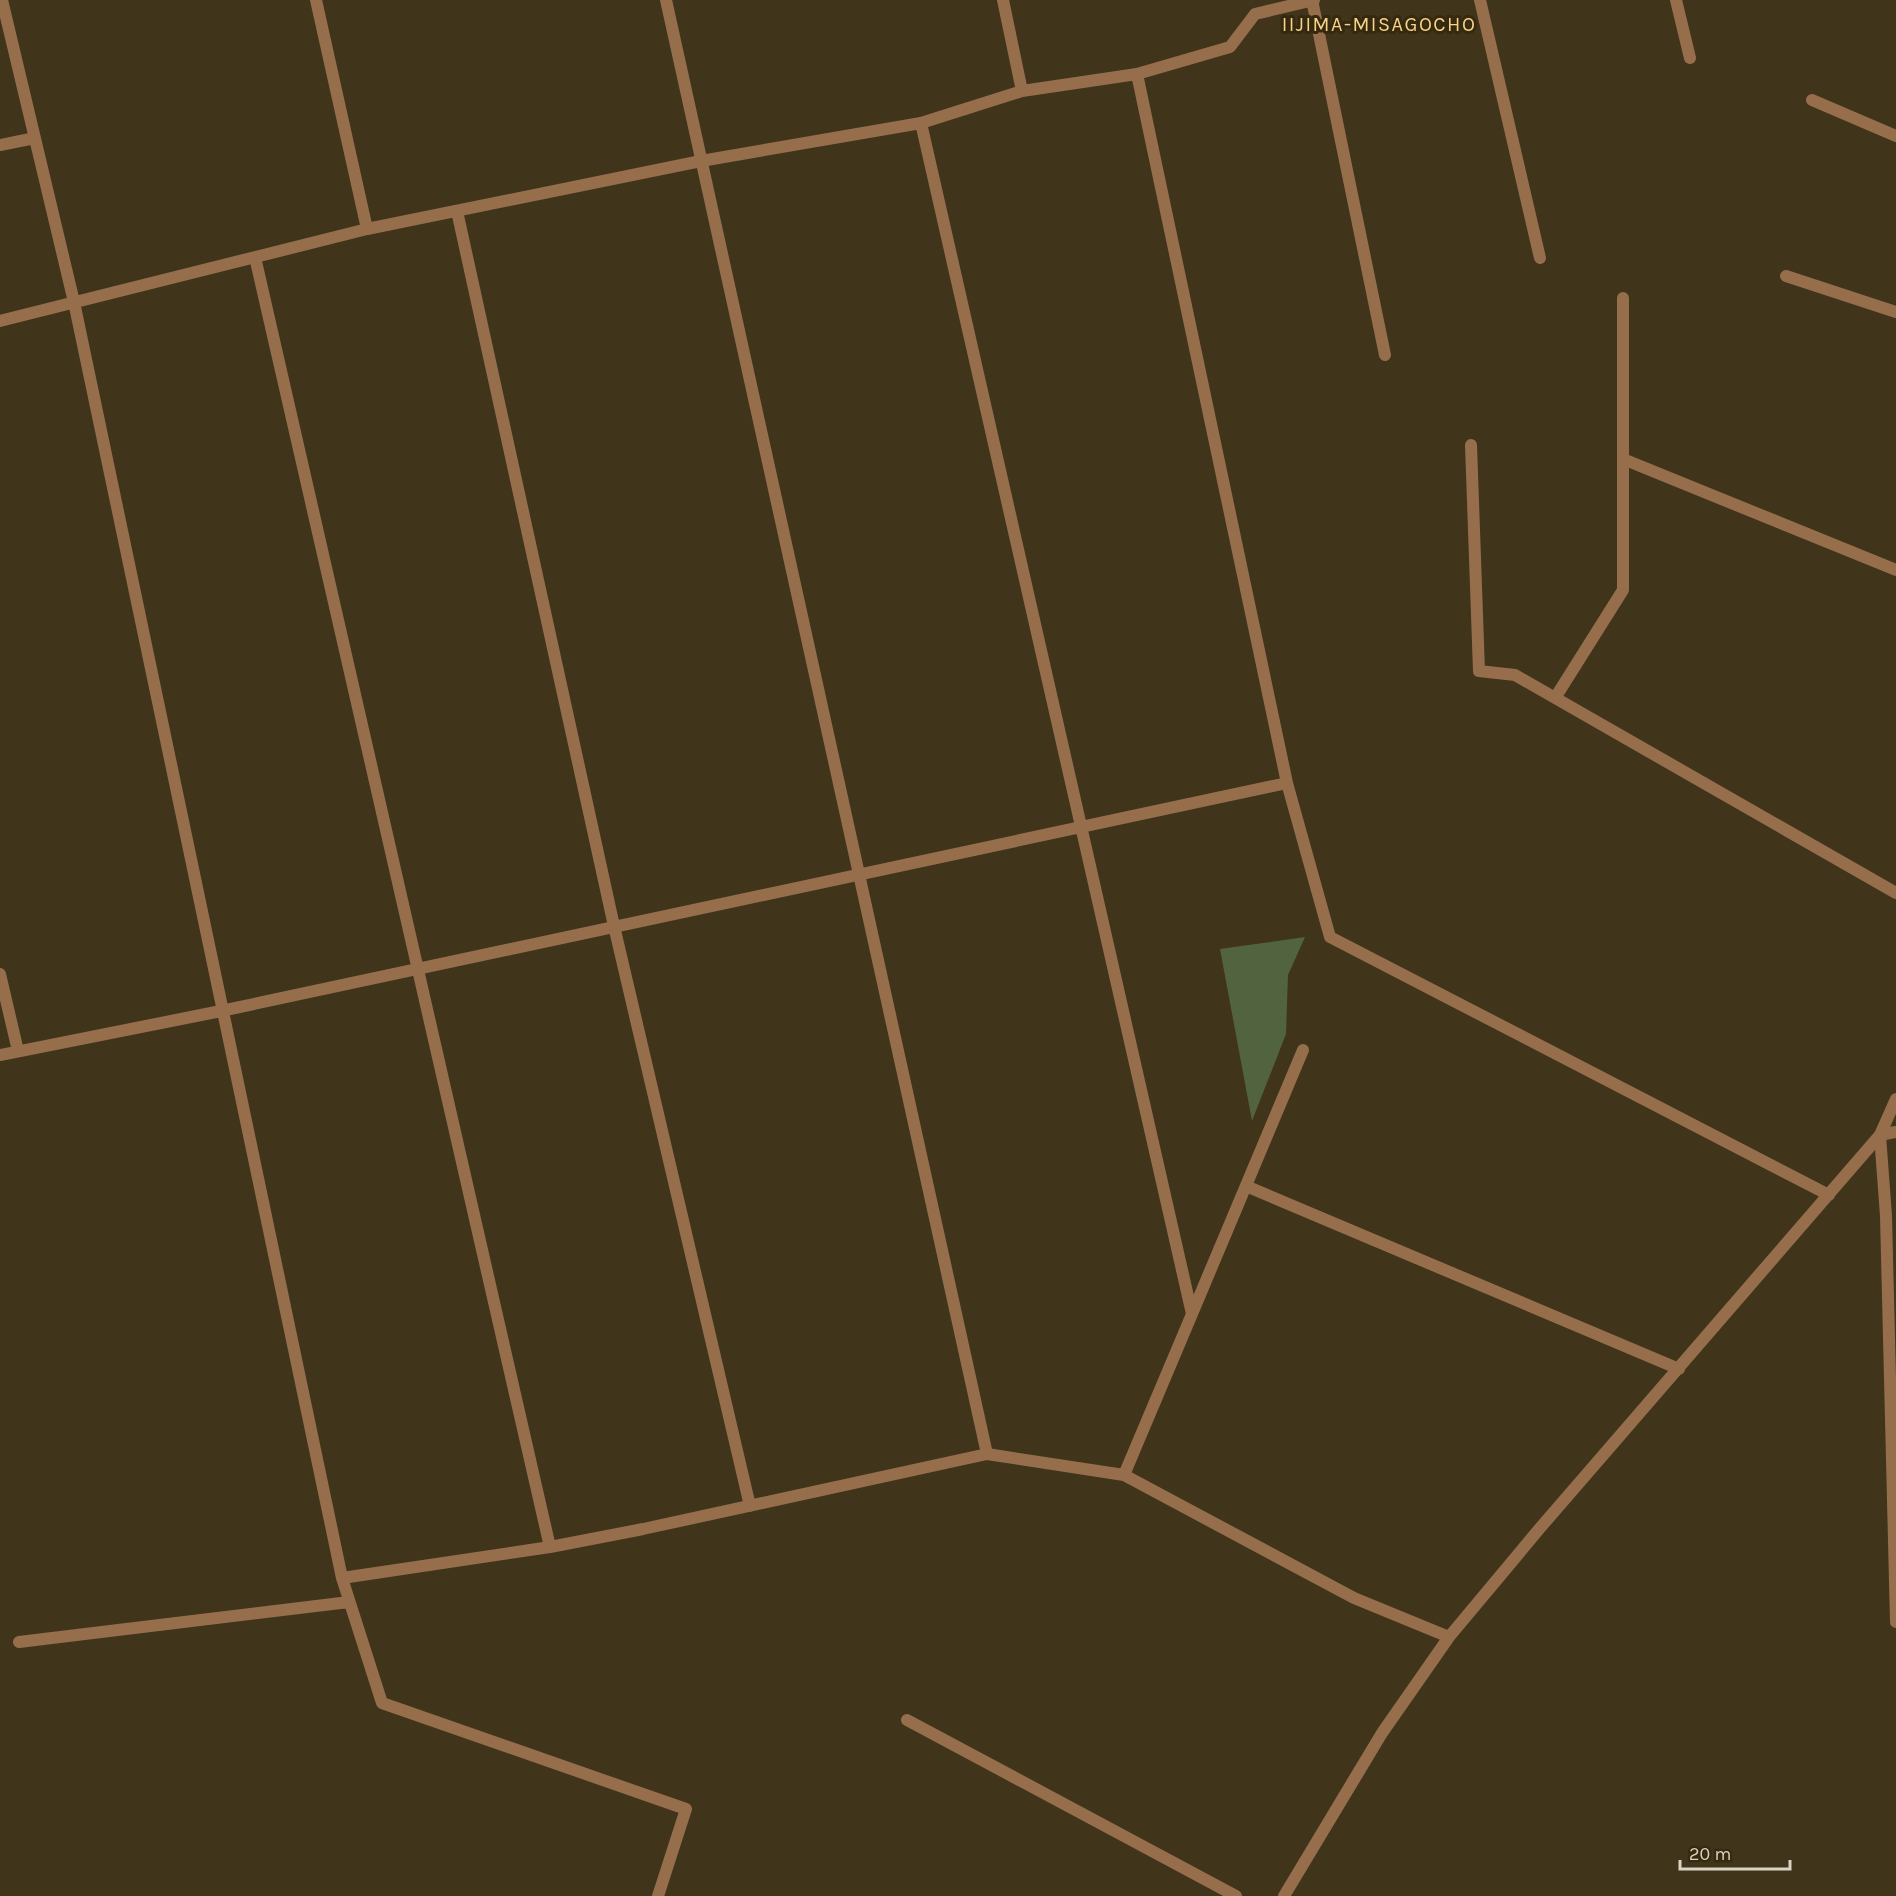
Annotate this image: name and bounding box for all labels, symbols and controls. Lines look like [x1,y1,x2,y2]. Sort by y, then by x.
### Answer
district label: IIJIMA-MISAGOCHO [1282,13,1476,36]
scale bar [1680,1833,1790,1871]
text: 20 m [1689,1843,1731,1865]

